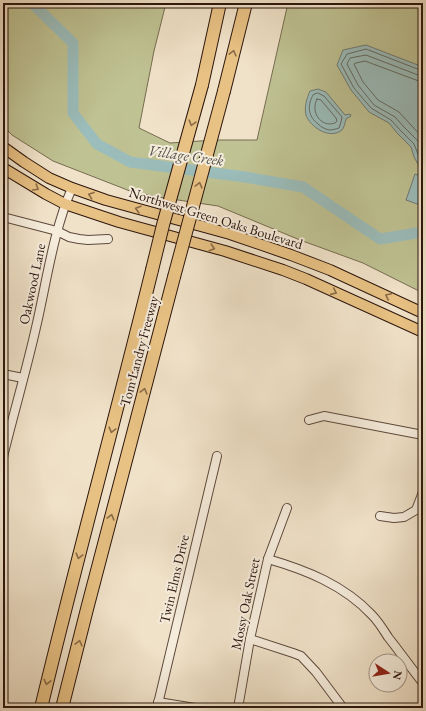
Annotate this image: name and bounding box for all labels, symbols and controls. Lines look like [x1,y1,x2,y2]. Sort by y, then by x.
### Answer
one-way arrow [229,50,237,56]
one-way arrow [188,120,196,126]
water label: Village Creek [147,140,225,170]
one-way arrow [194,182,203,189]
street label: Northwest Green Oaks Boulevard [127,183,306,253]
one-way arrow [32,184,39,191]
one-way arrow [87,191,94,199]
one-way arrow [135,205,142,214]
street label: Oakwood Lane [15,241,49,326]
one-way arrow [208,243,215,252]
one-way arrow [330,287,338,295]
street label: Tom Landry Freeway [116,293,163,408]
one-way arrow [384,293,392,301]
one-way arrow [139,388,148,395]
one-way arrow [108,427,116,433]
one-way arrow [106,514,115,521]
street label: Twin Elms Drive [155,532,193,625]
one-way arrow [75,552,84,559]
street label: Mossy Oak Street [226,556,264,652]
one-way arrow [74,640,82,646]
north arrow [368,653,408,693]
text: N [390,669,406,681]
one-way arrow [44,679,52,685]

